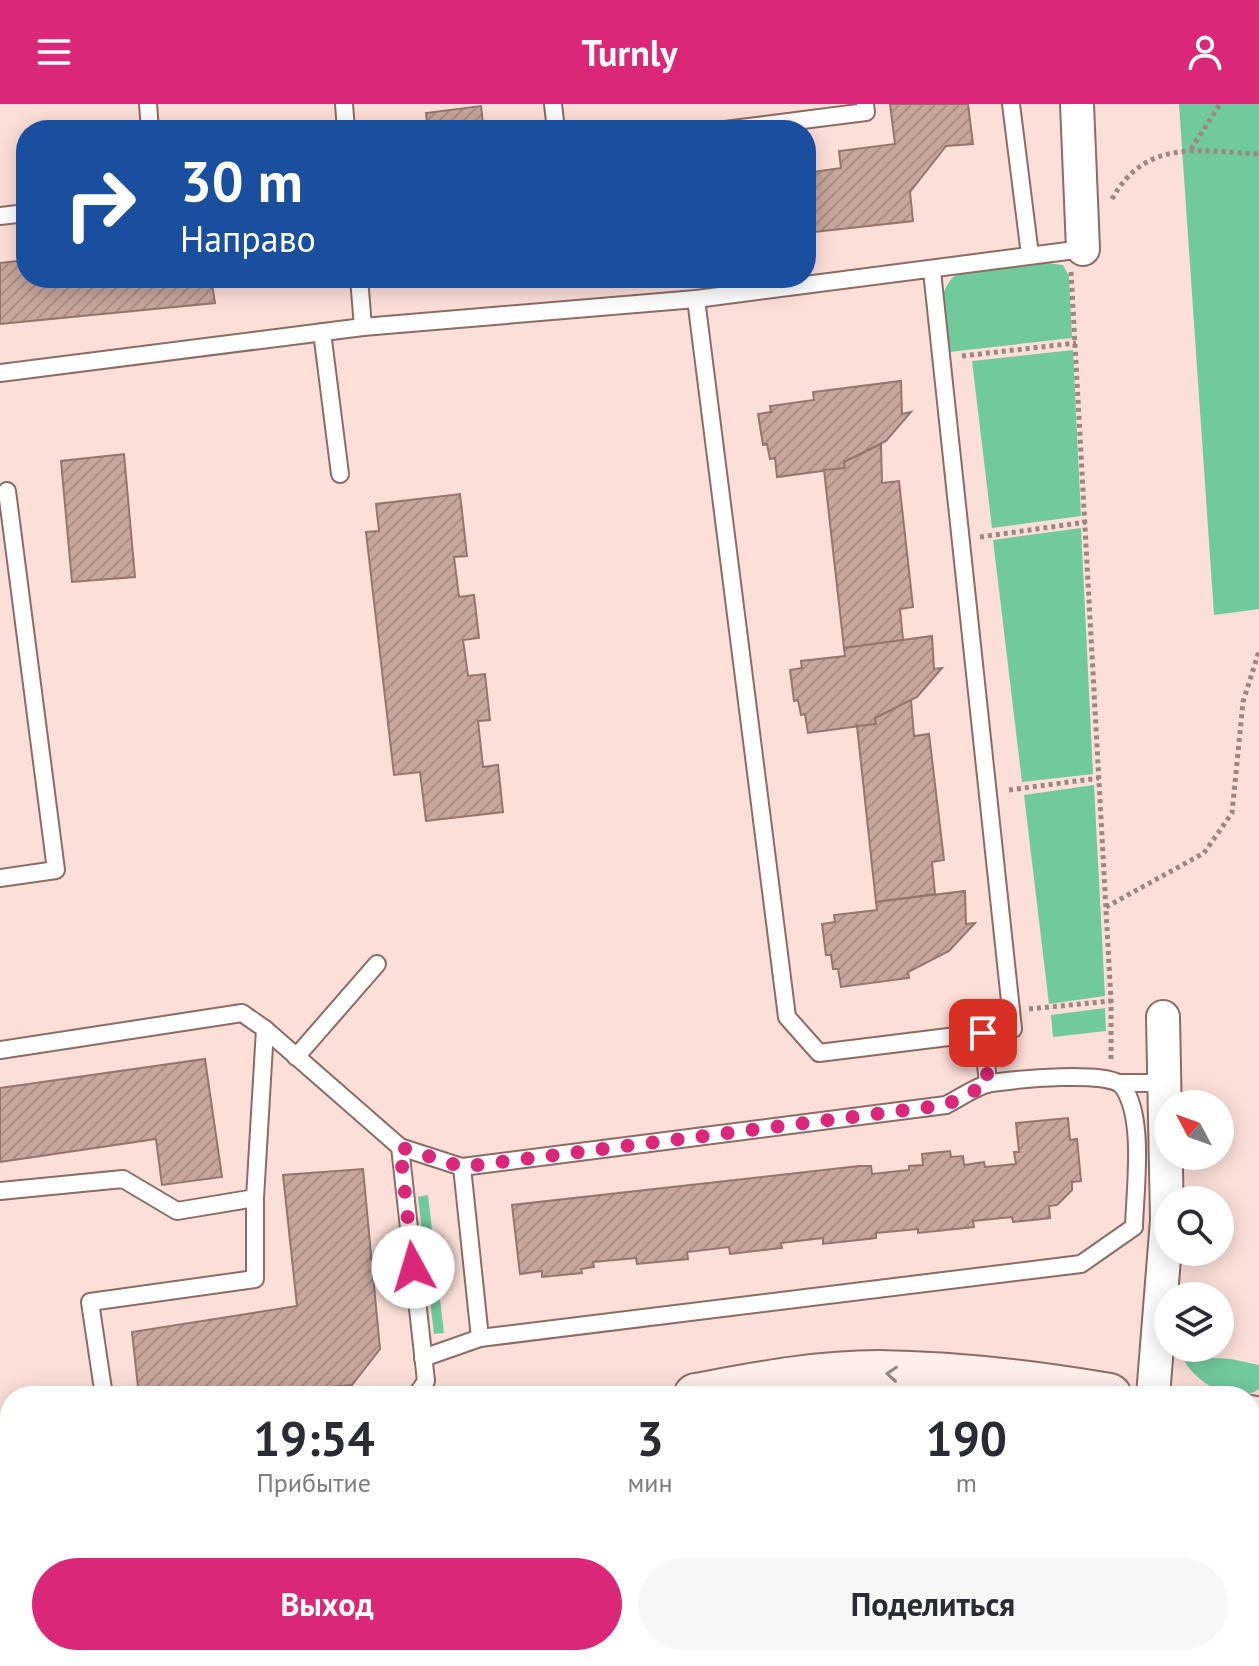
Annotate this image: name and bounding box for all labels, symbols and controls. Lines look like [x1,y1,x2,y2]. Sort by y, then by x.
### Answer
text: Turnly [581,29,678,76]
icon: menu [32,30,76,74]
icon: person [1183,30,1227,74]
text: 30 m [180,145,303,217]
icon: right [48,152,152,256]
text: Направо [180,215,316,262]
pin [949,999,1017,1067]
icon: arrive [961,1011,1005,1055]
north arrow [1154,1090,1234,1170]
map controls [1154,1090,1234,1362]
button: search [1154,1186,1234,1266]
position arrow [371,1225,455,1309]
button: layers [1154,1282,1234,1362]
one-way arrow [885,1366,898,1383]
text: 19:54 [253,1407,375,1469]
text: 3 [636,1407,664,1469]
text: 190 [925,1407,1007,1469]
text: Прибытие [257,1466,371,1499]
text: мин [628,1466,673,1499]
text: m [956,1466,977,1499]
button: Выход [32,1558,622,1650]
button: Поделиться [638,1558,1228,1650]

